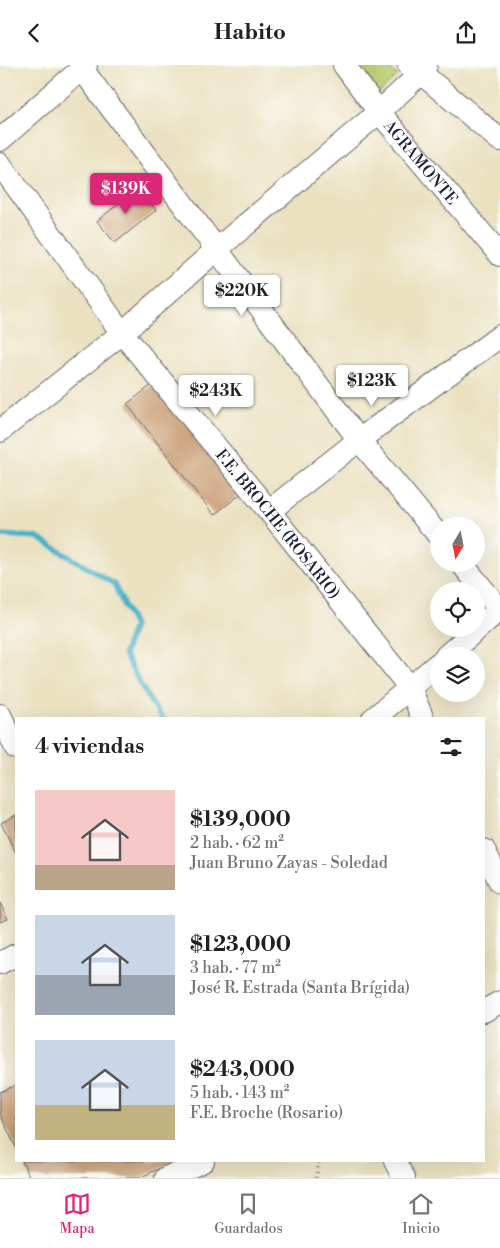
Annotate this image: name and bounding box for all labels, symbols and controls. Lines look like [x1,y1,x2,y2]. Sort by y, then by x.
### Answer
icon: back [20,19,48,47]
text: Habito [214,19,286,46]
icon: share [452,19,480,47]
street label: AGRAMONTE [378,115,462,209]
pin: $139K [91,173,161,215]
text: $139K [101,179,151,199]
pin: $220K [207,275,277,317]
text: $220K [215,281,269,301]
pin: $123K [337,365,407,407]
text: $123K [347,371,397,391]
pin: $243K [181,375,251,417]
text: $243K [190,381,242,401]
street label: F.E. BROCHE (ROSARIO) [211,445,344,603]
north arrow [430,517,485,573]
map controls [430,517,485,702]
button: locate [430,582,485,637]
button: layers [430,647,485,702]
icon: filters [437,733,465,761]
text: 4 viviendas [35,734,144,760]
text: $139,000 [190,807,291,833]
icon: home [75,810,135,870]
text: 2 hab. · 62 m² [190,833,284,853]
text: Juan Bruno Zayas - Soledad [190,853,388,873]
text: $123,000 [190,932,291,958]
icon: home [75,935,135,995]
text: 3 hab. · 77 m² [190,958,281,978]
text: José R. Estrada (Santa Brígida) [190,978,410,998]
text: $243,000 [190,1057,295,1083]
icon: home [75,1060,135,1120]
text: 5 hab. · 143 m² [190,1083,289,1103]
text: F.E. Broche (Rosario) [190,1103,343,1123]
tab: Mapa [60,1190,95,1238]
tab: Guardados [214,1190,283,1238]
tab: Inicio [402,1190,440,1238]

